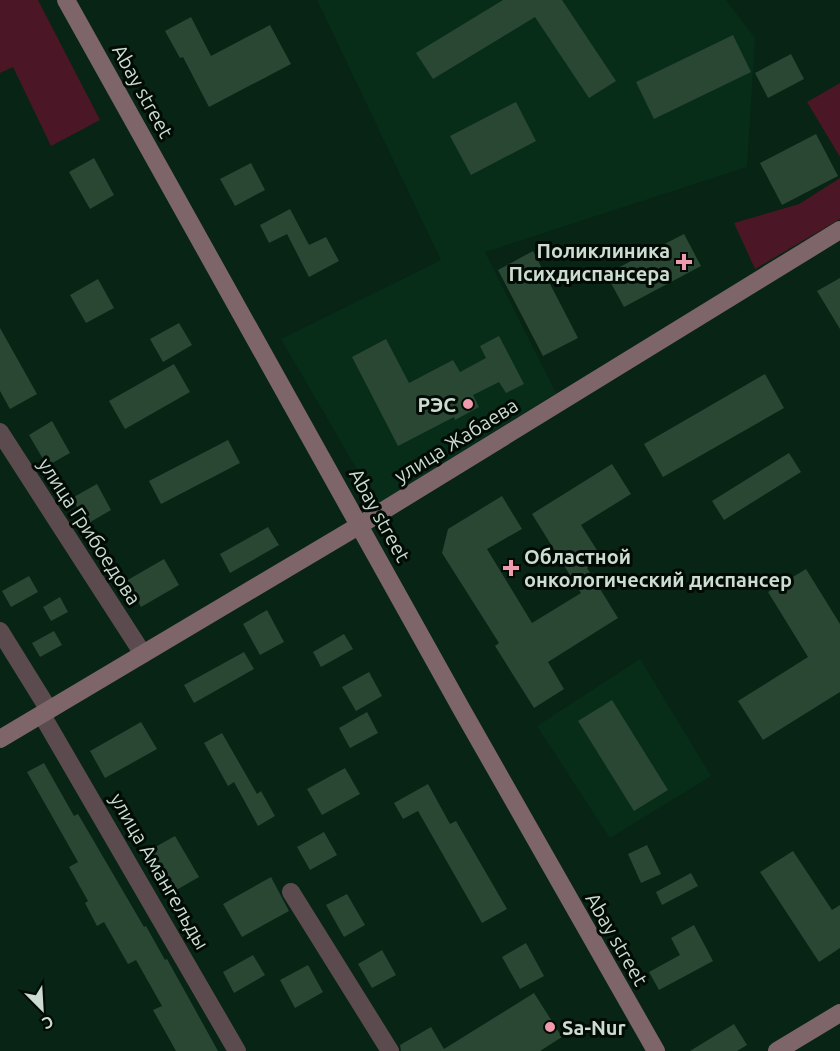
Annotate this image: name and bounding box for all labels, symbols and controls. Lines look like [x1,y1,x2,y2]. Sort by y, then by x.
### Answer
street label: Abay street [108,40,178,142]
place label: Поликлиника Психдиспансера [509,239,670,285]
marker: Поликлиника Психдиспансера [675,253,693,271]
street label: улица Жабаева [390,393,522,487]
place label: РЭС [417,393,456,416]
marker: РЭС [461,397,475,411]
street label: улица Грибоедова [34,453,146,609]
street label: Abay street [345,464,415,566]
place label: Областной онкологический диспансер [524,545,792,591]
marker: Областной онкологический диспансер [502,559,520,577]
street label: улица Амангельды [106,789,214,953]
street label: Abay street [581,889,653,990]
north arrow [12,979,72,1039]
text: С [40,1012,56,1033]
place label: Sa-Nur [562,1016,627,1039]
marker: Sa-Nur [543,1020,557,1034]

